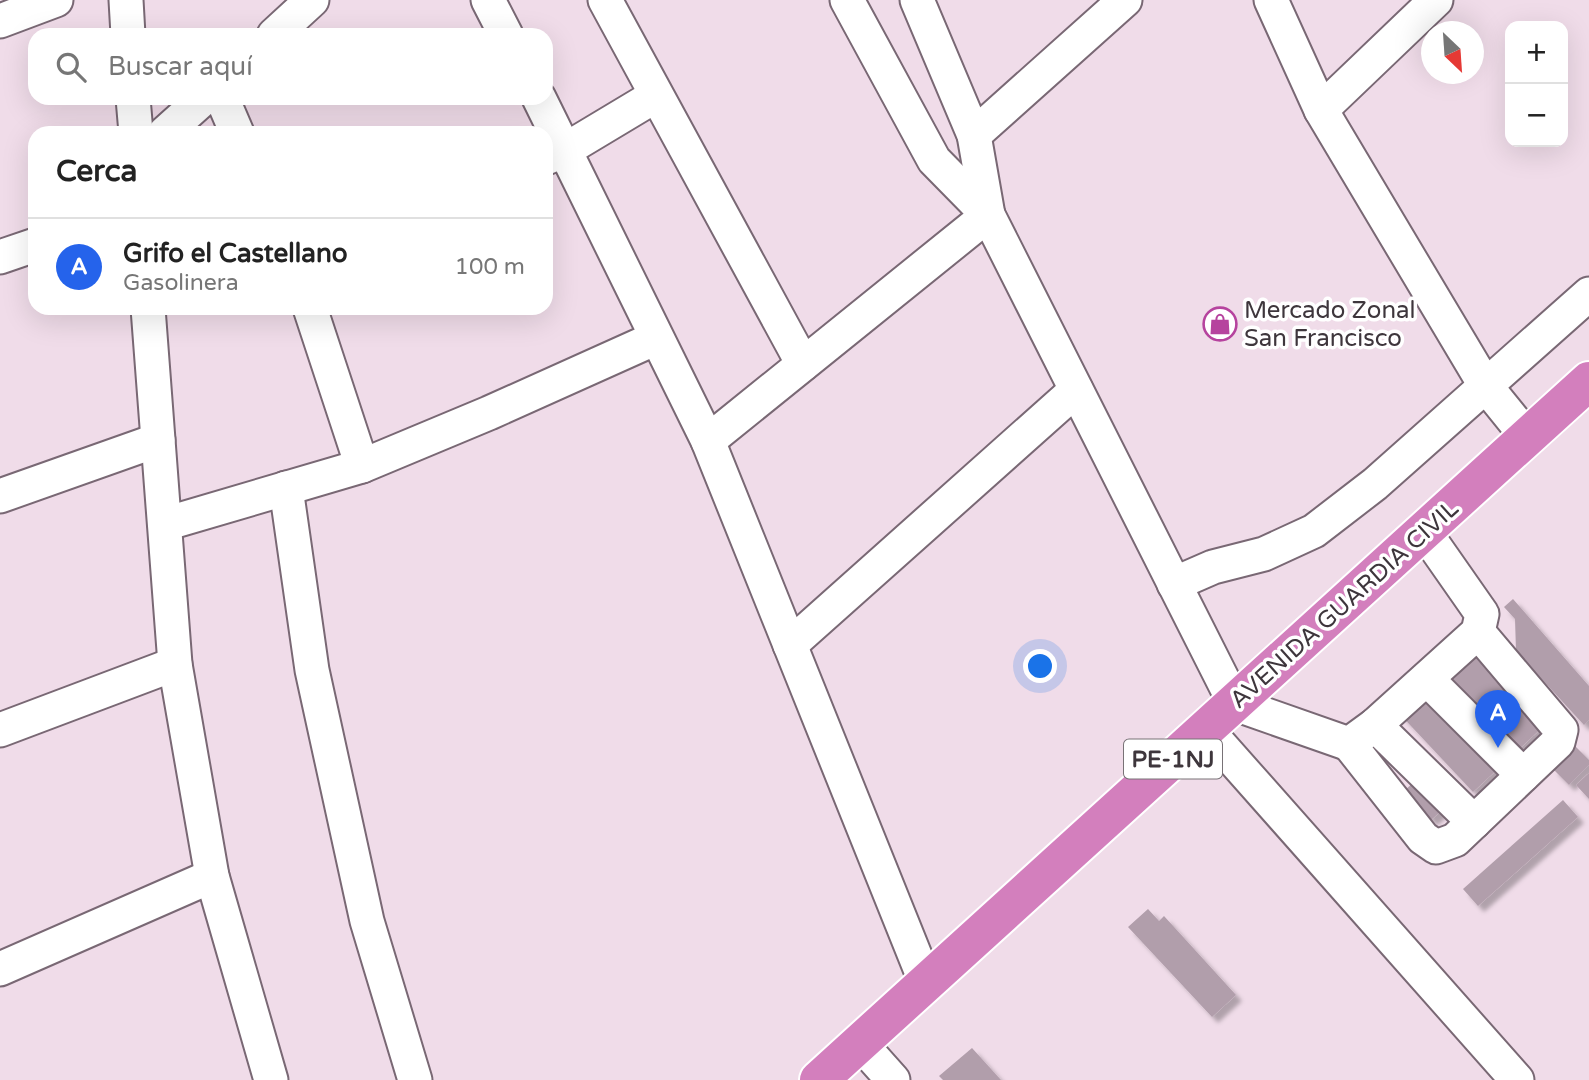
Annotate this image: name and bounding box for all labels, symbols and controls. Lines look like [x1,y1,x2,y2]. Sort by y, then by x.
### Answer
north arrow [1421,21,1484,84]
map controls [1505,21,1568,147]
button: + [1505,21,1568,84]
search box [28,28,553,105]
icon: search [52,48,90,86]
text: Buscar aquí [108,51,253,82]
button: − [1505,84,1568,147]
text: Cerca [56,153,137,190]
text: Grifo el Castellano [123,238,348,269]
text: A [70,253,88,281]
text: 100 m [455,253,525,281]
text: Gasolinera [123,269,239,297]
place label: Mercado Zonal San Francisco [1244,296,1416,353]
shop icon: Mercado Zonal San Francisco [1201,305,1239,343]
street label: AVENIDA GUARDIA CIVIL [1224,494,1465,715]
your location [1023,649,1057,683]
pin: A [1475,690,1521,748]
road number: PE-1NJ [1124,740,1222,778]

